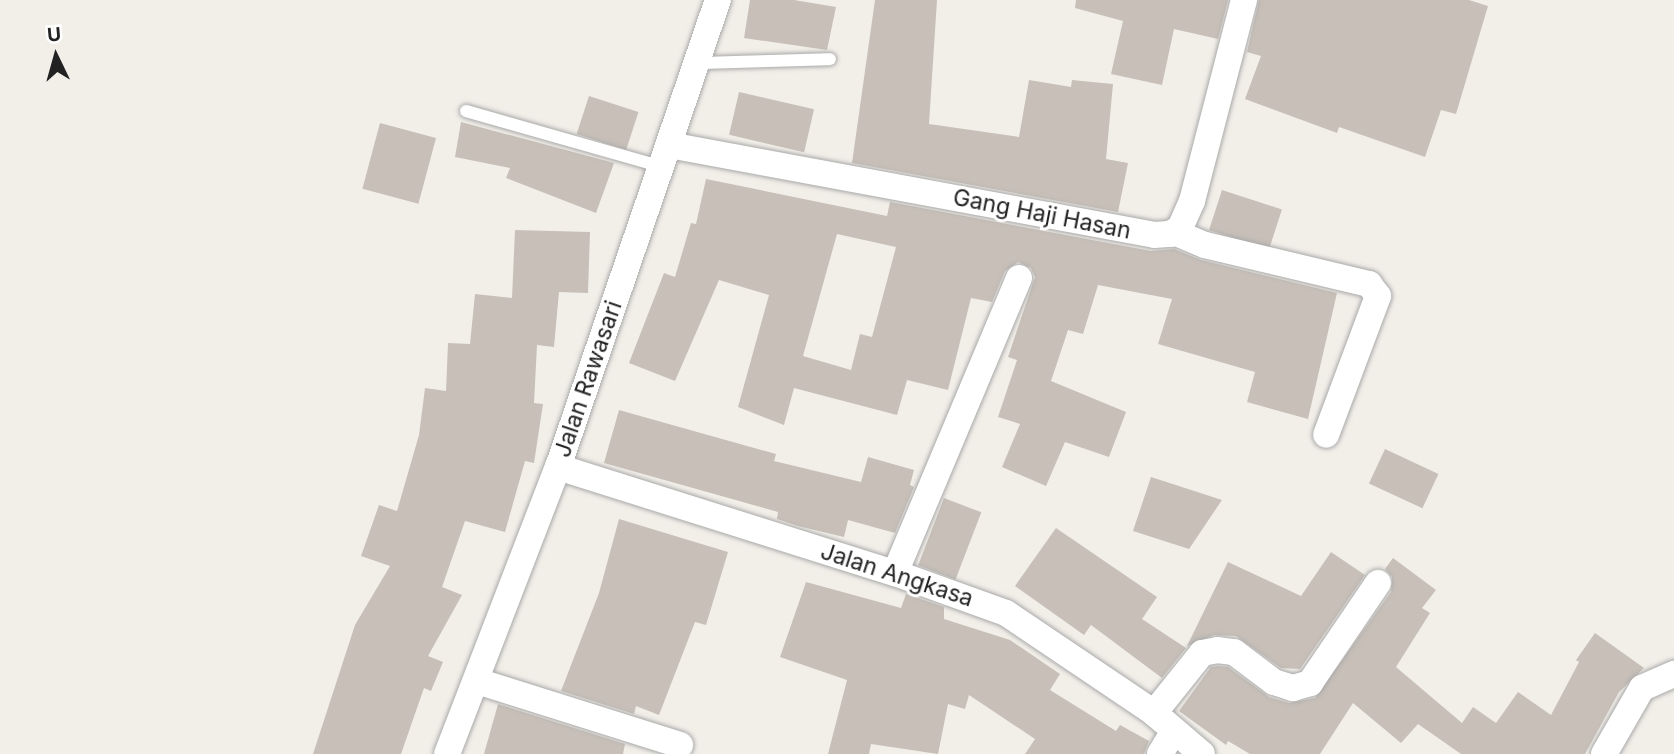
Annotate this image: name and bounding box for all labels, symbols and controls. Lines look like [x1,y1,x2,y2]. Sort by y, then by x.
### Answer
north arrow [21,21,91,91]
text: U [46,23,62,47]
street label: Gang Haji Hasan [951,183,1133,245]
street label: Jalan Rawasari [548,297,628,461]
street label: Jalan Angkasa [817,537,977,613]

